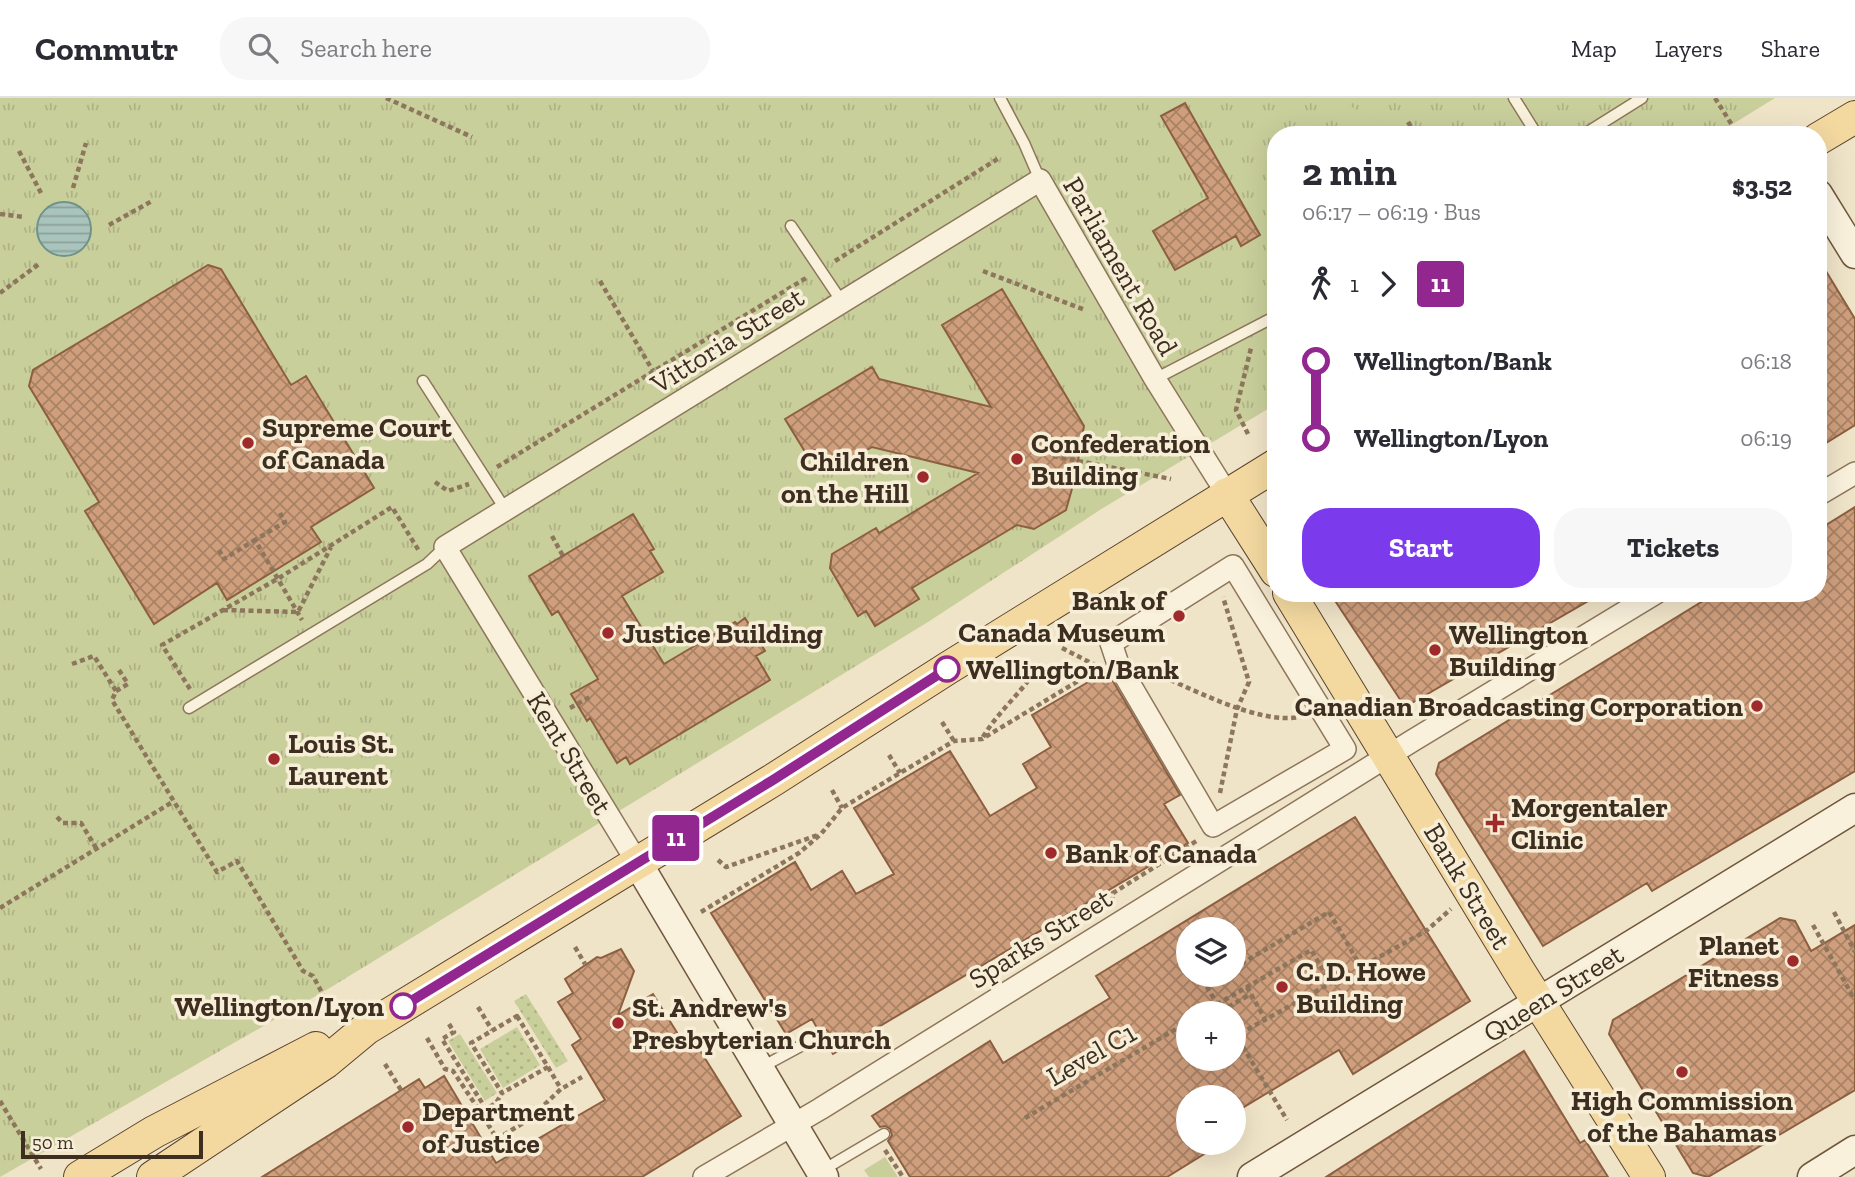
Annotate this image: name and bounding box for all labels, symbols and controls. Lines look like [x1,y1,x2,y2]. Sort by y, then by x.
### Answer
search box [220,17,710,80]
text: Commutr [35,29,178,68]
icon: search [244,29,282,67]
text: Search here [300,32,432,64]
text: Map [1571,34,1617,63]
text: Layers [1655,34,1723,63]
text: Share [1761,34,1820,63]
text: 2 min [1302,149,1397,195]
text: $3.52 [1732,170,1792,202]
street label: Parliament Road [1056,171,1185,361]
text: 06:17 – 06:19 · Bus [1302,198,1481,226]
icon: walk [1302,265,1340,303]
icon: forward [1369,265,1407,303]
text: 11 [1431,269,1450,298]
text: 1 [1350,270,1359,298]
street label: Vittoria Street [644,280,810,401]
text: Wellington/Bank [1354,345,1552,377]
text: 06:18 [1740,347,1792,375]
place label: Supreme Court of Canada [262,411,453,476]
text: Wellington/Lyon [1354,422,1549,454]
text: 06:19 [1740,424,1792,452]
place label: Confederation Building [1031,427,1210,492]
marker: Supreme Court of Canada [240,435,256,451]
place label: Children on the Hill [781,445,909,510]
marker: Confederation Building [1009,451,1025,467]
marker: Children on the Hill [915,469,931,485]
button: Start [1302,508,1540,588]
button: Tickets [1554,508,1792,588]
place label: Bank of Canada Museum [958,584,1167,649]
marker: Bank of Canada Museum [1171,608,1187,624]
place label: Justice Building [622,617,823,650]
place label: Wellington Building [1449,618,1588,683]
marker: Justice Building [600,625,616,641]
marker: Wellington Building [1427,642,1443,658]
place label: Wellington/Bank [966,653,1179,686]
marker: Wellington/Bank [934,656,960,682]
street label: Kent Street [520,686,619,821]
place label: Canadian Broadcasting Corporation [1295,690,1743,723]
marker: Canadian Broadcasting Corporation [1749,698,1765,714]
place label: Louis St. Laurent [288,727,394,792]
marker: Louis St. Laurent [266,751,282,767]
place label: Morgentaler Clinic [1511,791,1668,856]
marker: Morgentaler Clinic [1485,813,1505,833]
line badge: 11 [644,815,708,861]
street label: Bank Street [1417,817,1518,956]
text: 11 [666,823,686,852]
place label: Bank of Canada [1065,837,1257,870]
marker: Bank of Canada [1043,845,1059,861]
street label: Sparks Street [963,881,1118,995]
map controls [1176,917,1246,1155]
button: layers [1176,917,1246,987]
place label: Planet Fitness [1688,929,1780,994]
street label: Queen Street [1477,937,1630,1049]
marker: Planet Fitness [1785,953,1801,969]
place label: C. D. Howe Building [1296,955,1426,1020]
marker: C. D. Howe Building [1274,979,1290,995]
place label: Wellington/Lyon [175,990,384,1023]
place label: St. Andrew's Presbyterian Church [632,991,891,1056]
marker: Wellington/Lyon [390,993,416,1019]
button: + [1176,1001,1246,1071]
marker: St. Andrew's Presbyterian Church [610,1015,626,1031]
street label: Level C1 [1041,1016,1142,1093]
marker: High Commission of the Bahamas [1674,1064,1690,1080]
place label: High Commission of the Bahamas [1571,1084,1794,1149]
button: − [1176,1085,1246,1155]
place label: Department of Justice [422,1095,575,1160]
marker: Department of Justice [400,1119,416,1135]
scale bar [21,1128,203,1160]
text: 50 m [32,1131,73,1154]

